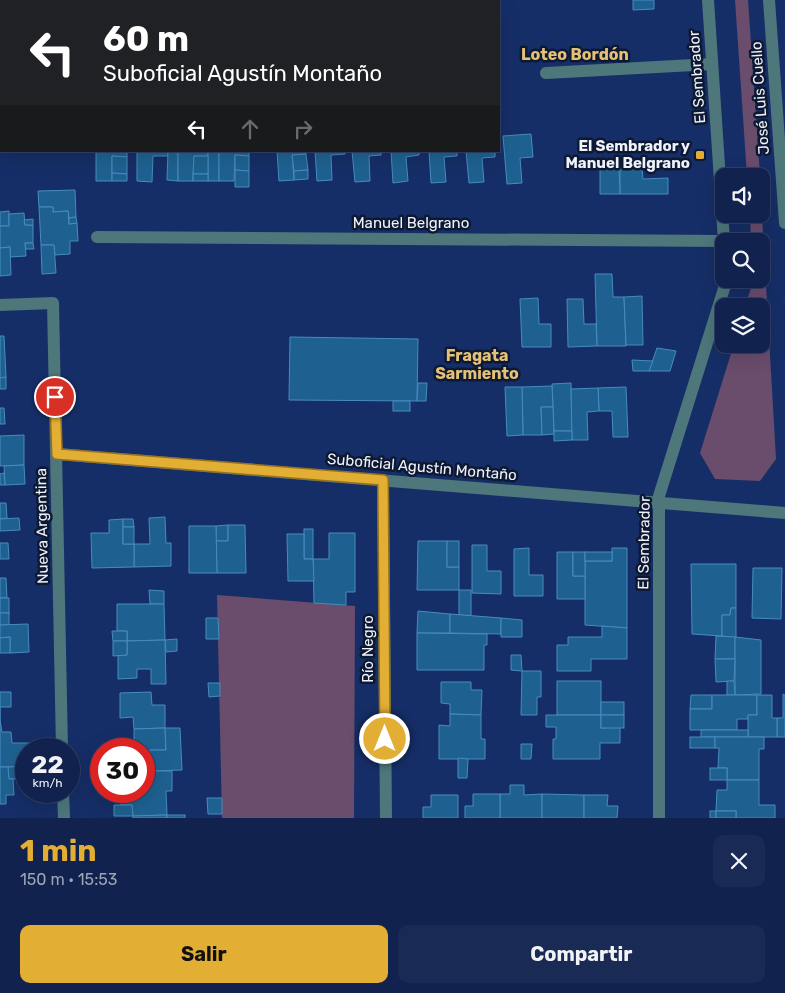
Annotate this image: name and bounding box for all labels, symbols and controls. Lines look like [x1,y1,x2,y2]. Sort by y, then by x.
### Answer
text: 60 m [103,18,189,60]
icon: left [20,20,85,85]
street label: El Sembrador [685,29,709,124]
street label: José Luis Cuello [747,41,773,155]
district label: Loteo Bordón [521,45,629,64]
text: Suboficial Agustín Montaño [103,60,382,87]
icon: left [183,115,211,143]
icon: ahead [236,115,264,143]
icon: right [289,115,317,143]
place label: El Sembrador y Manuel Belgrano [565,137,690,172]
marker: El Sembrador y Manuel Belgrano [694,149,706,161]
map controls [715,168,770,353]
button: sound [715,168,770,223]
street label: Manuel Belgrano [353,214,469,232]
button: search [715,233,770,288]
button: layers [715,298,770,353]
district label: Fragata Sarmiento [435,346,519,383]
pin [34,376,76,418]
icon: arrive [41,383,69,411]
street label: Suboficial Agustín Montaño [326,450,518,484]
street label: Nueva Argentina [32,468,52,584]
street label: El Sembrador [634,496,654,590]
street label: Río Negro [359,615,377,683]
position arrow [358,712,410,764]
speed limit sign: 30 [90,738,155,803]
text: 22 [31,750,64,779]
text: km/h [33,776,62,790]
text: 1 min [20,833,97,869]
button: close [713,835,765,887]
text: 150 m · 15:53 [20,870,117,889]
button: Salir [20,925,388,983]
button: Compartir [398,925,765,983]

